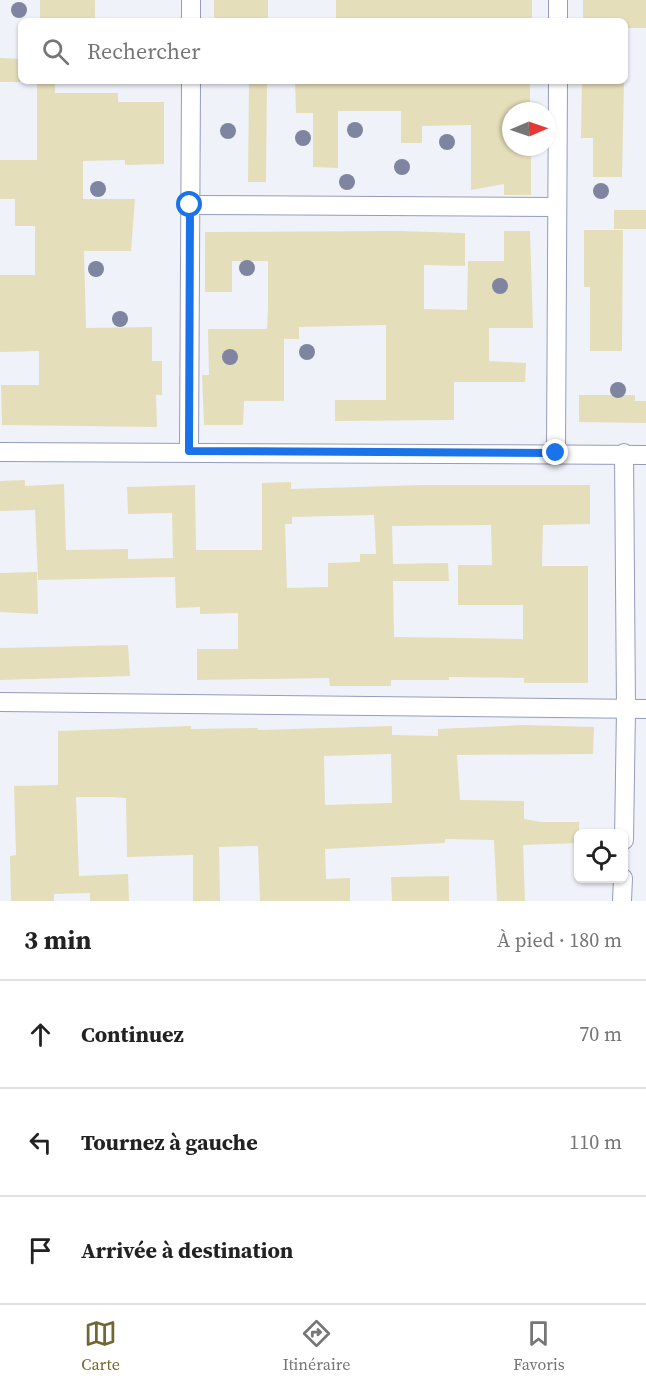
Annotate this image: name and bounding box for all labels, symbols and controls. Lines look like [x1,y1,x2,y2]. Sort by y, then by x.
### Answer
search box [18,18,628,84]
icon: search [39,35,72,68]
text: Rechercher [87,36,201,66]
north arrow [502,102,556,156]
route start [176,191,202,217]
route end [542,439,568,465]
map controls [574,829,628,883]
button: locate [574,829,628,883]
text: 3 min [24,922,91,958]
text: À pied · 180 m [497,926,622,954]
icon: ahead [24,1018,57,1051]
text: Continuez [81,1019,184,1049]
text: 70 m [579,1020,622,1048]
icon: left [24,1126,57,1159]
text: Tournez à gauche [81,1127,258,1157]
text: 110 m [569,1128,622,1156]
icon: arrive [24,1234,57,1267]
text: Arrivée à destination [81,1235,293,1265]
tab: Carte [81,1317,120,1375]
tab: Itinéraire [283,1317,351,1375]
tab: Favoris [513,1317,565,1375]

